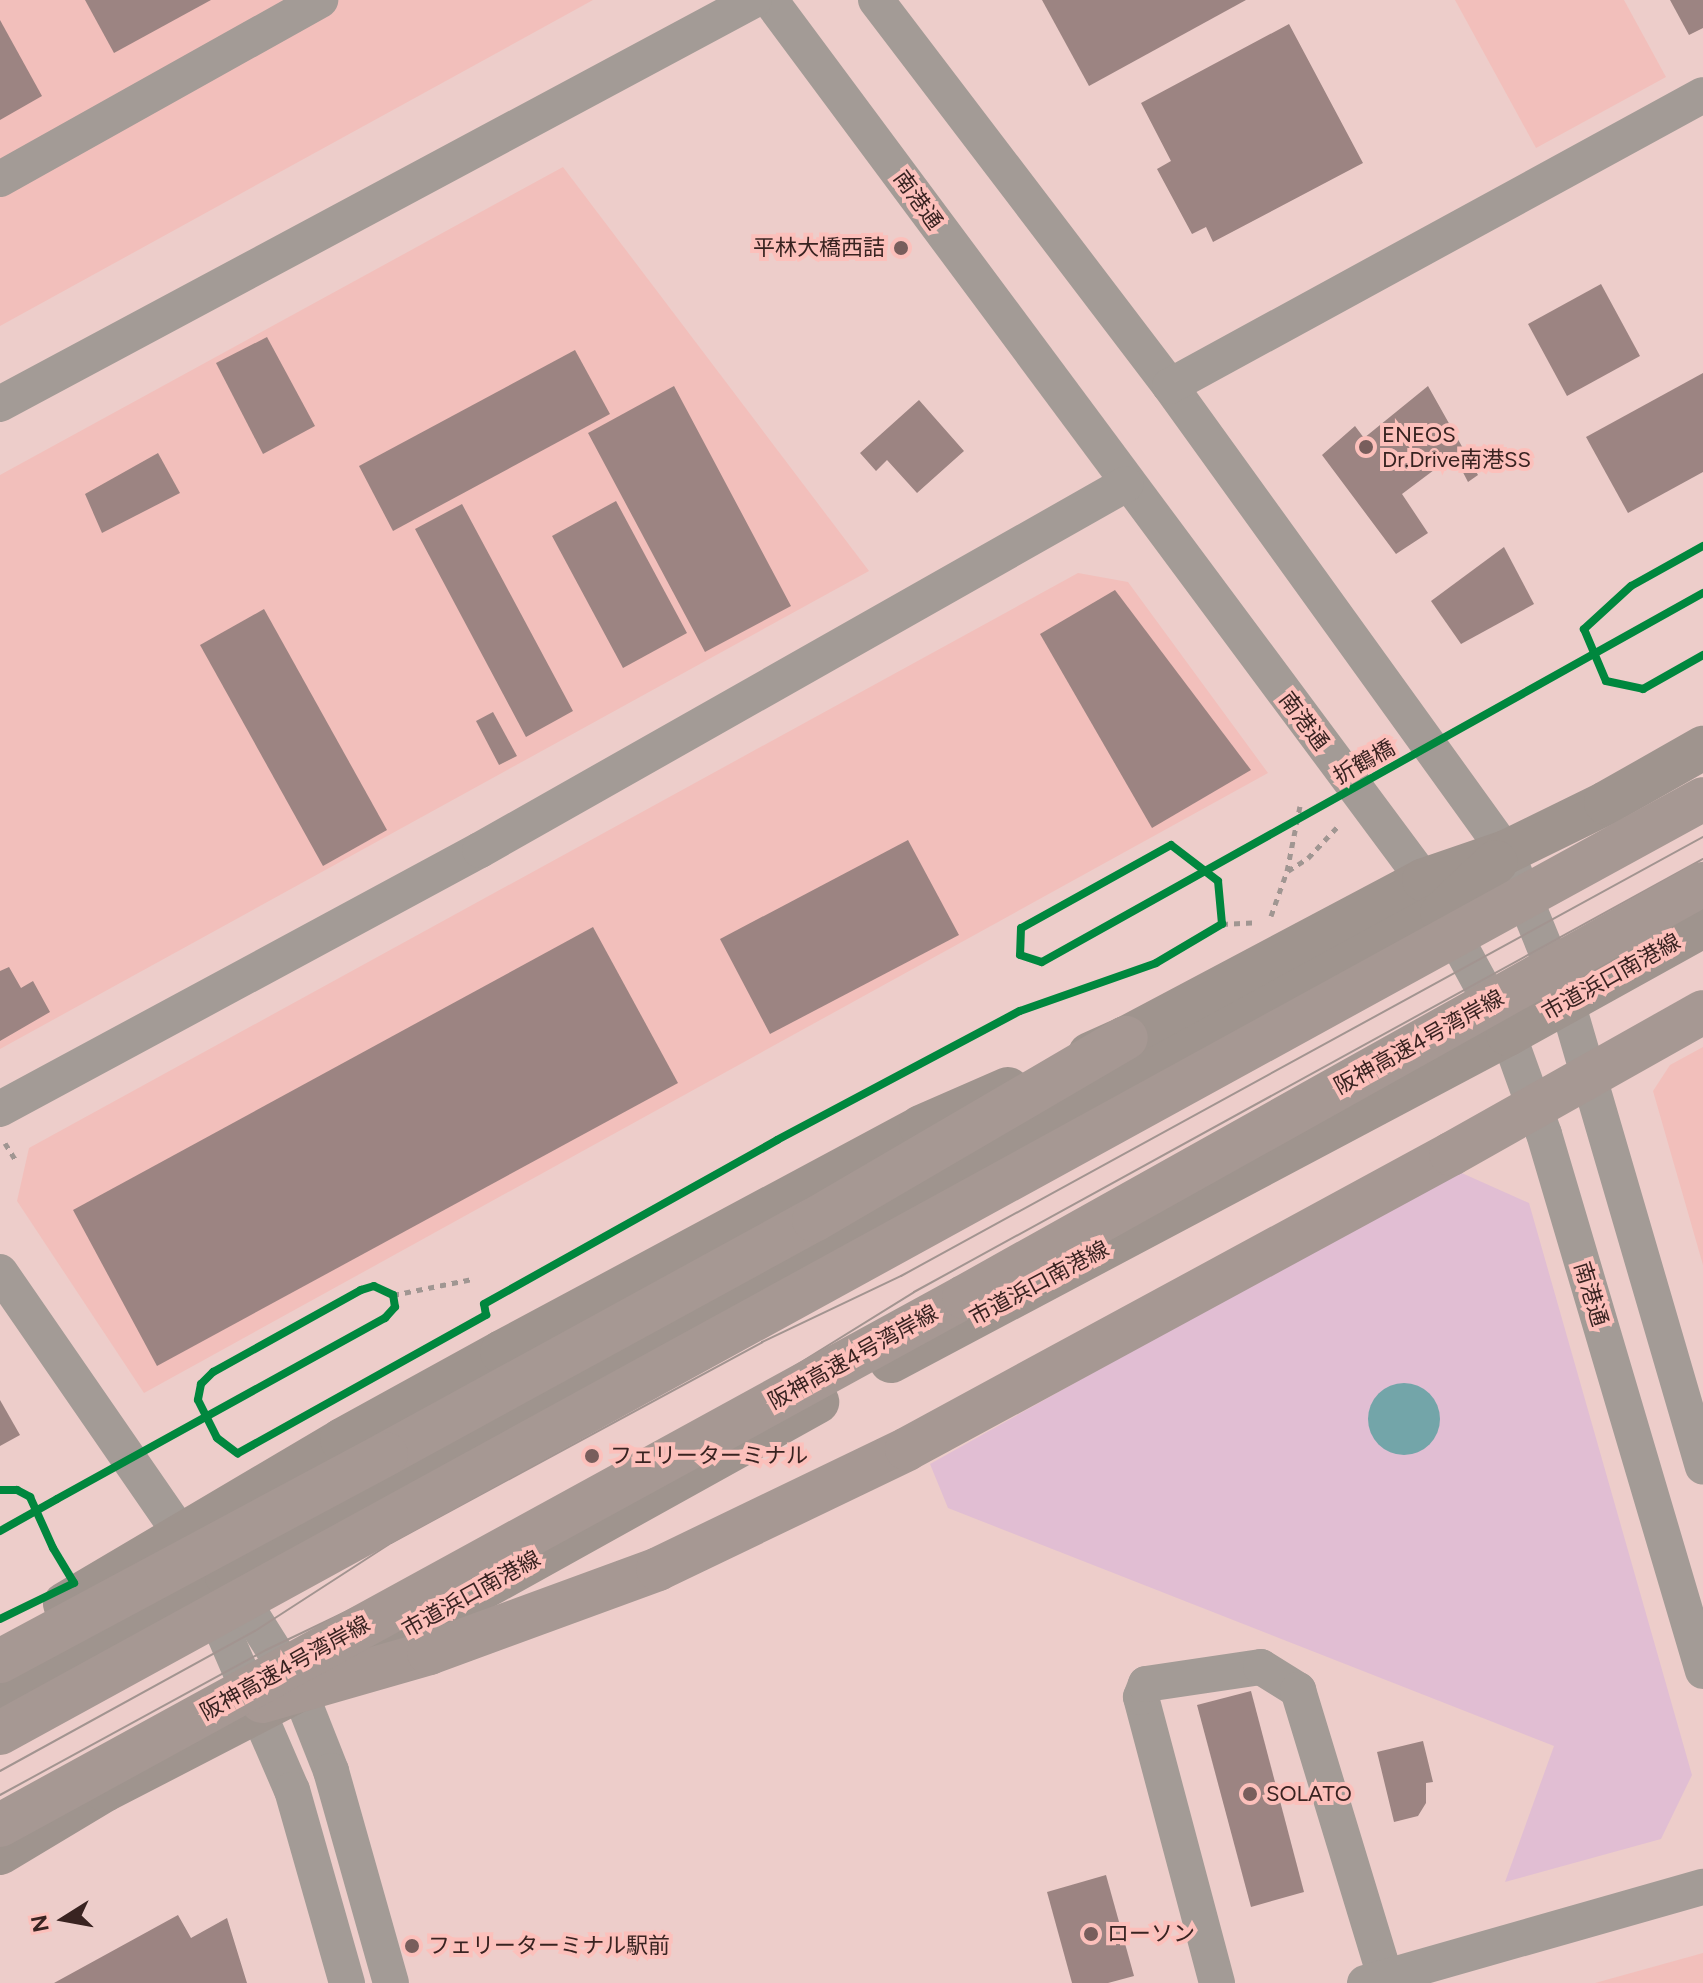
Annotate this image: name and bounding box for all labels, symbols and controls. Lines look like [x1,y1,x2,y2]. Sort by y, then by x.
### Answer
street label: 南港通 [888,166,948,234]
place label: 平林大橋西詰 [753,235,885,261]
marker: 平林大橋西詰 [892,239,910,257]
place label: ENEOS Dr.Drive南港SS [1382,421,1531,472]
marker: ENEOS Dr.Drive南港SS [1357,438,1375,456]
street label: 南港通 [1274,687,1334,755]
street label: 折鶴橋 [1329,734,1399,790]
street label: 市道浜口南港線 [1537,928,1685,1026]
street label: 阪神高速4号湾岸線 [1330,984,1508,1100]
street label: 市道浜口南港線 [965,1235,1113,1331]
street label: 南港通 [1569,1259,1613,1329]
street label: 阪神高速4号湾岸線 [764,1299,942,1415]
place label: フェリーターミナル [610,1443,808,1469]
marker: フェリーターミナル [581,1445,603,1467]
street label: 市道浜口南港線 [397,1545,545,1643]
street label: 阪神高速4号湾岸線 [196,1610,374,1726]
place label: SOLATO [1266,1781,1352,1807]
marker: SOLATO [1241,1785,1259,1803]
north arrow [24,1879,104,1959]
text: N [25,1913,55,1935]
place label: ローソン [1107,1921,1195,1947]
marker: ローソン [1082,1925,1100,1943]
place label: フェリーターミナル駅前 [428,1933,670,1959]
marker: フェリーターミナル駅前 [403,1937,421,1955]

